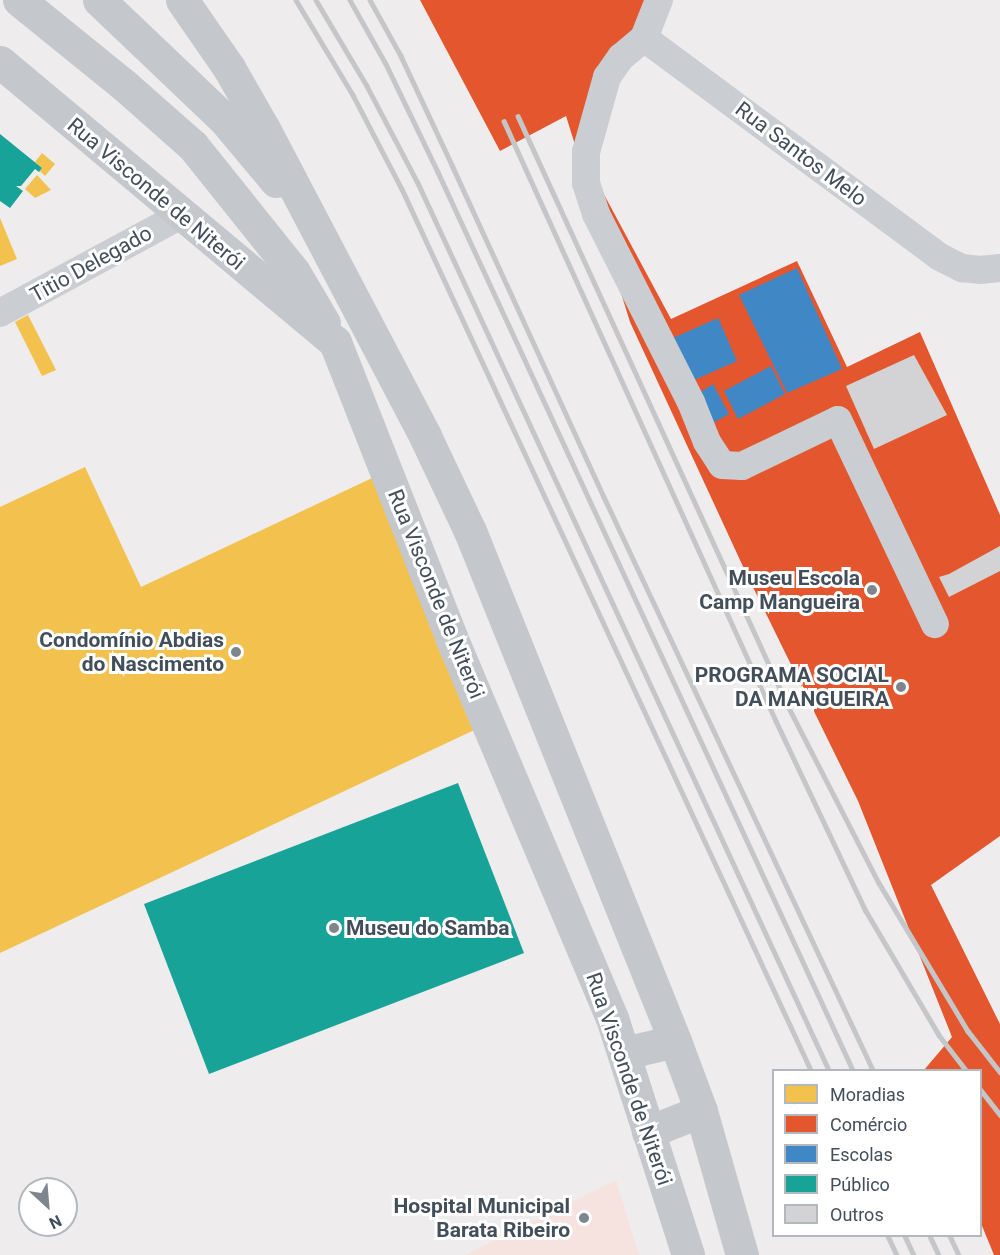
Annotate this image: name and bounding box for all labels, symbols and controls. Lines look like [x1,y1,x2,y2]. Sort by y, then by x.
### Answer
street label: Rua Santos Melo [730,96,872,212]
street label: Rua Visconde de Niterói [62,113,250,275]
street label: Titio Delegado [26,220,156,308]
street label: Rua Visconde de Niterói [382,486,490,702]
place label: Museu Escola Camp Mangueira [699,565,860,615]
marker: Museu Escola Camp Mangueira [865,583,879,597]
place label: Condomínio Abdias do Nascimento [39,627,224,677]
marker: Condomínio Abdias do Nascimento [229,645,243,659]
place label: PROGRAMA SOCIAL DA MANGUEIRA [695,662,889,712]
marker: PROGRAMA SOCIAL DA MANGUEIRA [894,680,908,694]
place label: Museu do Samba [346,915,510,941]
marker: Museu do Samba [327,921,341,935]
street label: Rua Visconde de Niterói [581,969,677,1189]
legend [772,1069,982,1237]
text: Moradias [830,1084,905,1105]
text: Comércio [830,1114,907,1135]
text: Escolas [830,1144,893,1165]
text: Público [830,1174,890,1195]
north arrow [18,1177,78,1237]
place label: Hospital Municipal Barata Ribeiro [393,1193,570,1243]
text: Outros [830,1204,884,1225]
marker: Hospital Municipal Barata Ribeiro [575,1209,593,1227]
text: N [46,1211,64,1233]

